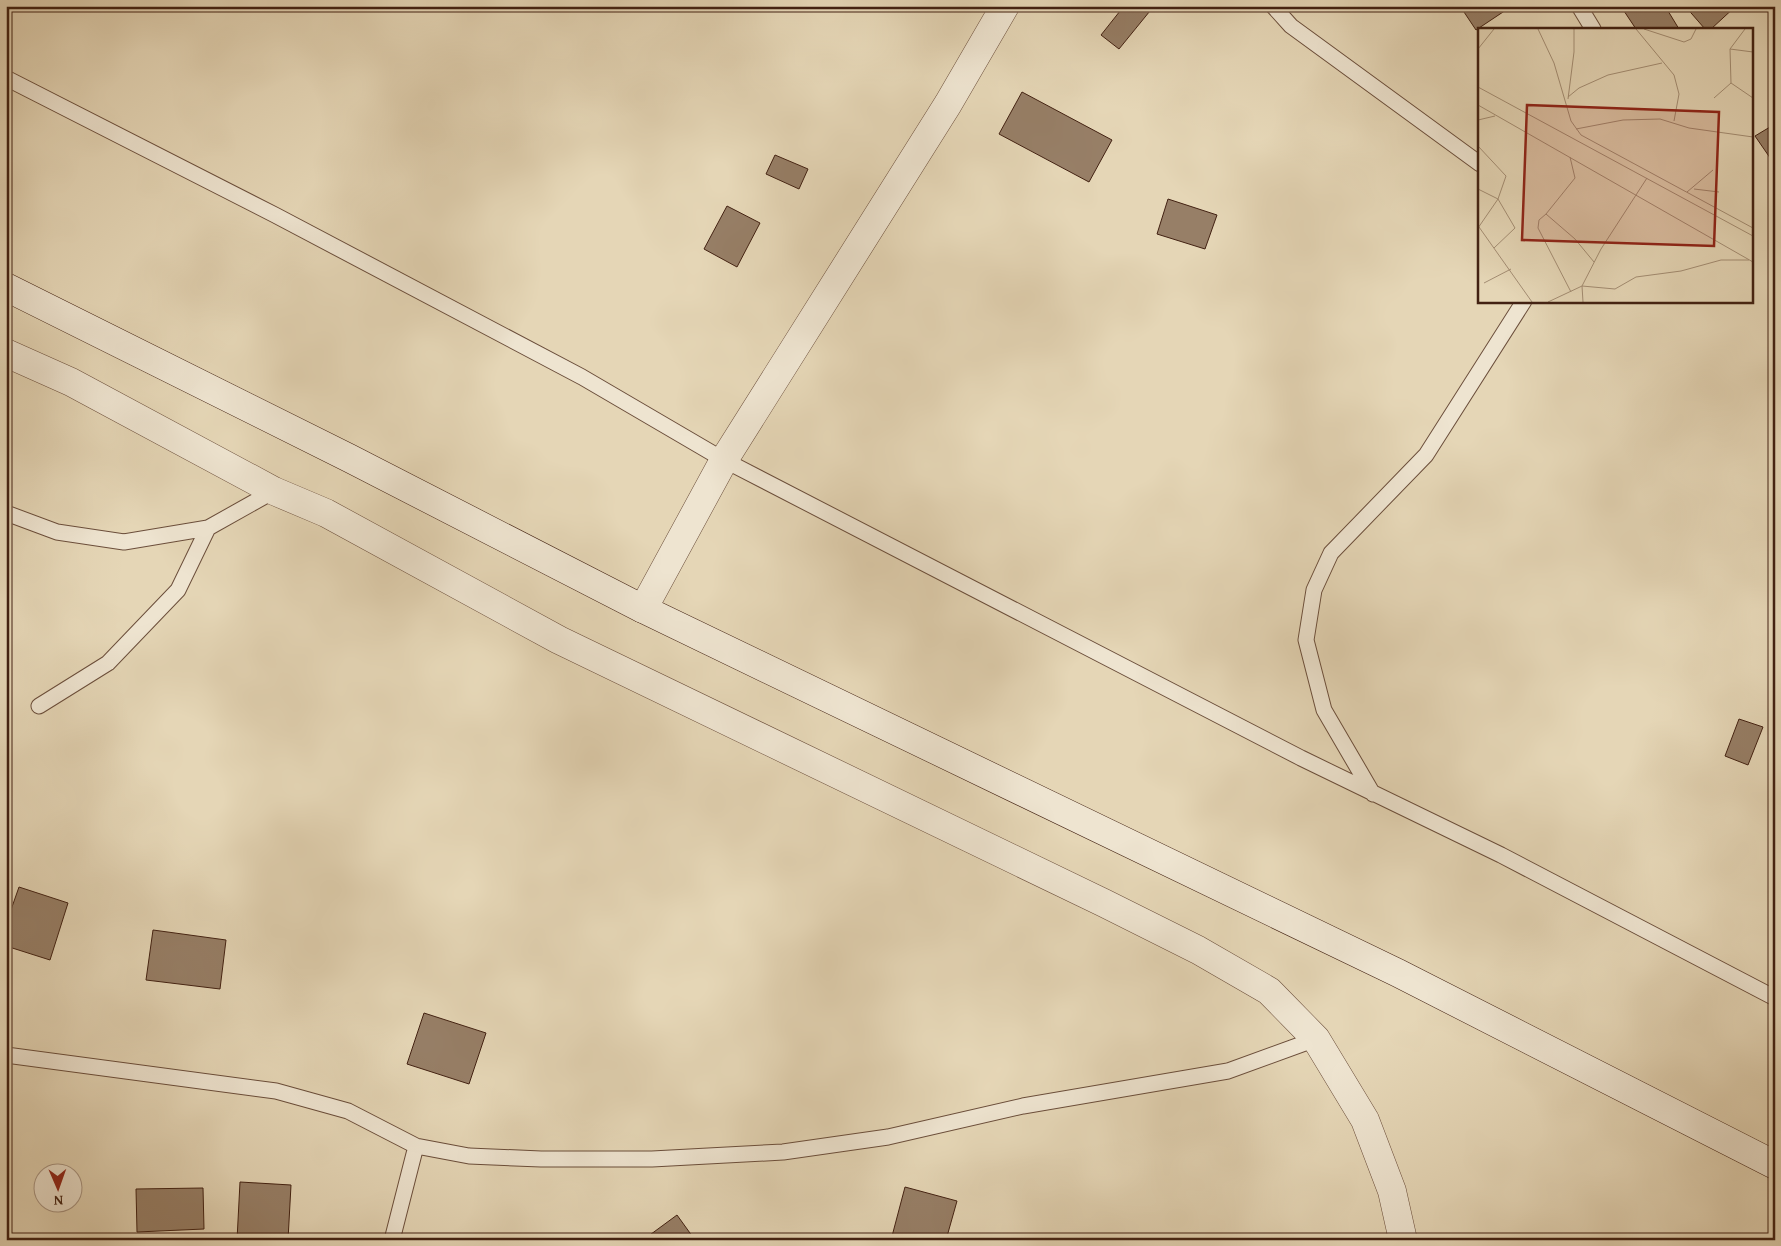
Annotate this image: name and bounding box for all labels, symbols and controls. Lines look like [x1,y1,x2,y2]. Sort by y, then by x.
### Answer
inset map [1478,28,1754,302]
north arrow [32,1164,82,1214]
text: N [53,1191,63,1211]

